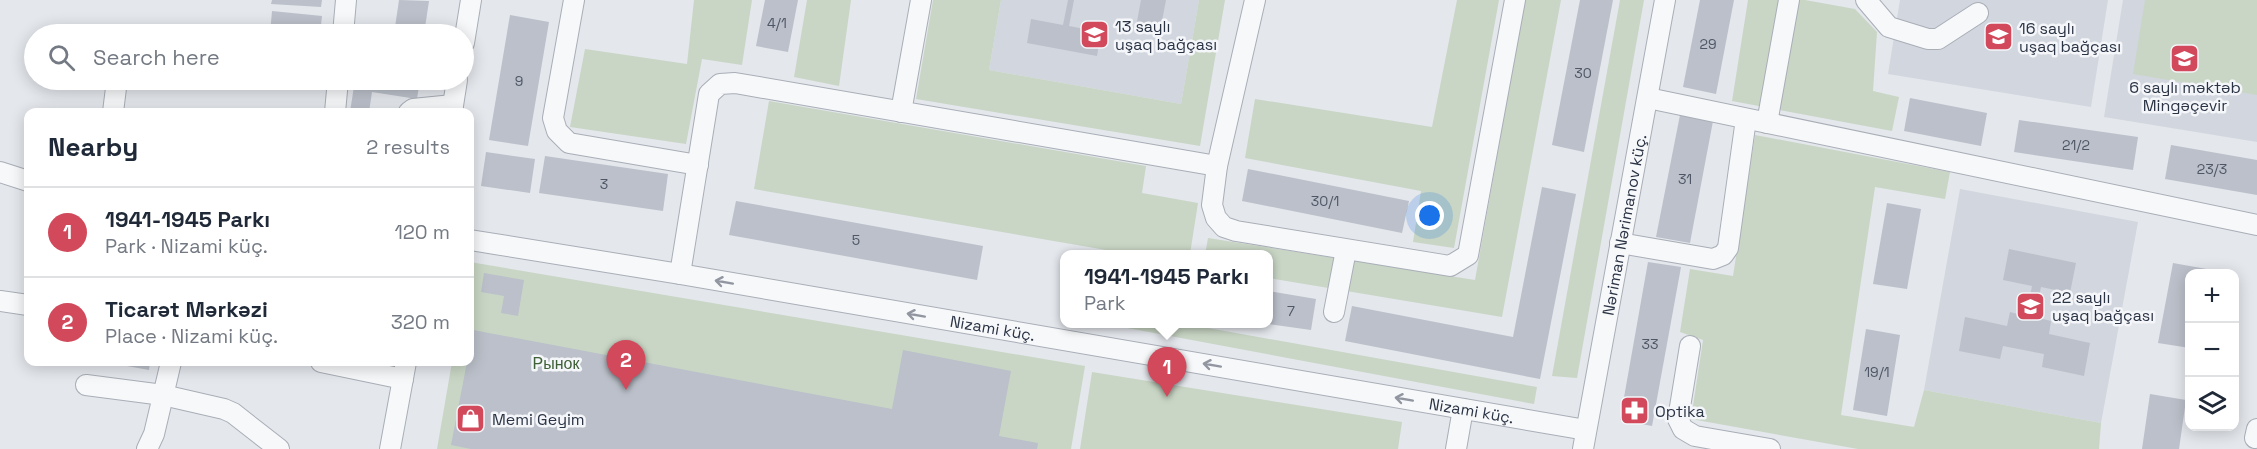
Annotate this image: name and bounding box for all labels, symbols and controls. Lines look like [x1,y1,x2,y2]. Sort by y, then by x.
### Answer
house number: 4/1 [767,14,787,32]
place label: 13 saylı uşaq bağçası [1115,16,1217,55]
place label: 16 saylı uşaq bağçası [2019,18,2121,57]
school or university icon: 13 saylı uşaq bağçası [1078,19,1110,51]
school or university icon: 16 saylı uşaq bağçası [1982,21,2014,53]
search box [24,24,474,90]
house number: 29 [1700,35,1716,53]
icon: search [45,41,78,74]
text: Search here [93,43,220,71]
school or university icon: 6 saylı məktəb Mingəçevir [2169,43,2201,75]
house number: 30 [1574,64,1592,82]
house number: 9 [515,72,523,90]
place label: 6 saylı məktəb Mingəçevir [2129,77,2241,116]
text: Nearby [48,130,138,164]
street label: Nəriman Nərimanov küç. [1598,132,1651,317]
text: 2 results [366,134,450,160]
house number: 21/2 [2062,136,2090,154]
house number: 23/3 [2197,160,2227,178]
house number: 31 [1678,170,1692,188]
house number: 3 [600,175,608,193]
house number: 30/1 [1311,192,1339,210]
your location [1415,201,1444,230]
text: 1941-1945 Parkı [105,205,270,233]
text: 1 [63,219,72,245]
text: 120 m [394,219,450,245]
house number: 5 [852,231,860,249]
text: Park · Nizami küç. [105,233,268,259]
popup [1060,250,1273,328]
text: 1941-1945 Parkı [1084,262,1249,290]
map controls [2185,269,2239,431]
button: + [2185,269,2239,323]
one-way arrow [715,276,734,287]
place label: 22 saylı uşaq bağçası [2052,287,2154,326]
text: Park [1084,290,1125,316]
school or university icon: 22 saylı uşaq bağçası [2015,290,2047,322]
text: Ticarət Mərkəzi [105,295,268,323]
house number: 7 [1287,302,1295,320]
text: 2 [62,309,73,335]
text: 320 m [391,309,450,335]
one-way arrow [907,309,926,320]
street label: Nizami küç. [949,311,1037,346]
text: Place · Nizami küç. [105,323,278,349]
button: − [2185,323,2239,377]
house number: 33 [1642,335,1658,353]
pin: 2 [606,340,646,390]
pin: 1 [1148,348,1186,397]
park label: Рынок [533,353,580,374]
one-way arrow [1202,360,1222,371]
house number: 19/1 [1864,363,1890,381]
button: layers [2185,377,2239,431]
one-way arrow [1395,393,1414,404]
street label: Nizami küç. [1427,393,1516,428]
pharmacy icon: Optika [1618,395,1650,427]
place label: Optika [1655,401,1705,422]
shop icon: Memi Geyim [455,403,487,435]
place label: Memi Geyim [492,409,585,430]

